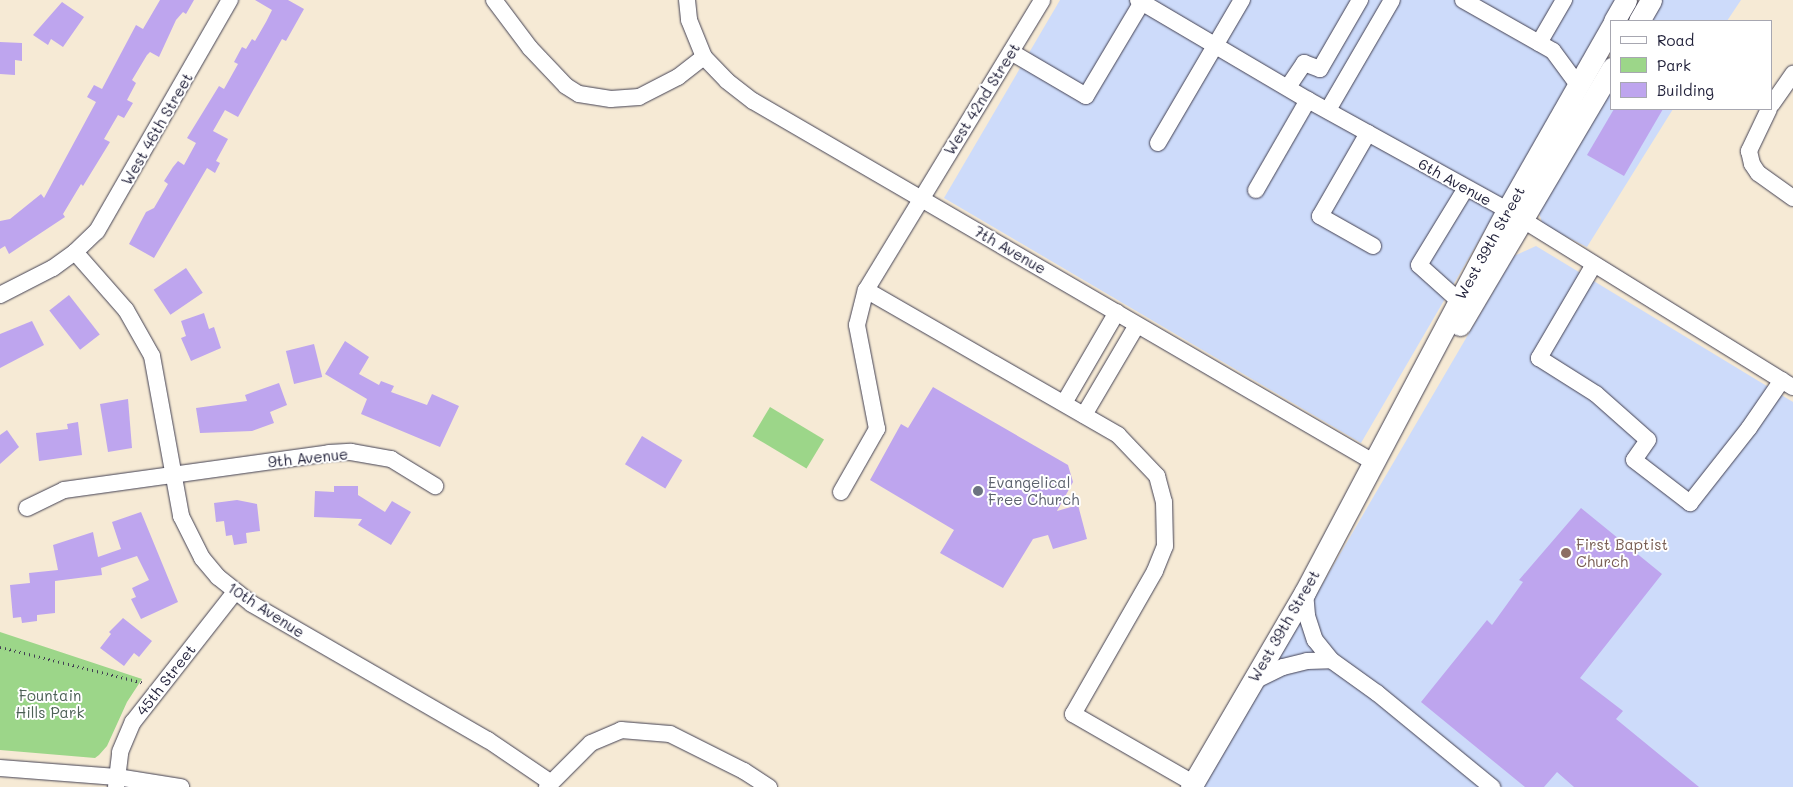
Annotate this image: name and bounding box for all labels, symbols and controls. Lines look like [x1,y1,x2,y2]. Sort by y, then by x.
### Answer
legend [1610,20,1773,110]
text: Road [1657,30,1694,50]
street label: West 42nd Street [940,40,1024,158]
text: Park [1657,55,1691,75]
street label: West 46th Street [118,70,196,188]
text: Building [1657,80,1714,100]
street label: 6th Avenue [1415,155,1495,209]
street label: West 39th Street [1451,183,1529,303]
street label: 7th Avenue [971,222,1049,278]
street label: 9th Avenue [267,445,349,471]
place label: Evangelical Free Church [988,473,1079,508]
marker: Evangelical Free Church [972,485,984,497]
place label: First Baptist Church [1576,535,1668,570]
marker: First Baptist Church [1560,547,1572,559]
street label: West 39th Street [1245,567,1323,685]
street label: 10th Avenue [224,579,308,641]
street label: 45th Street [133,641,199,719]
park label: Fountain Hills Park [16,686,84,721]

